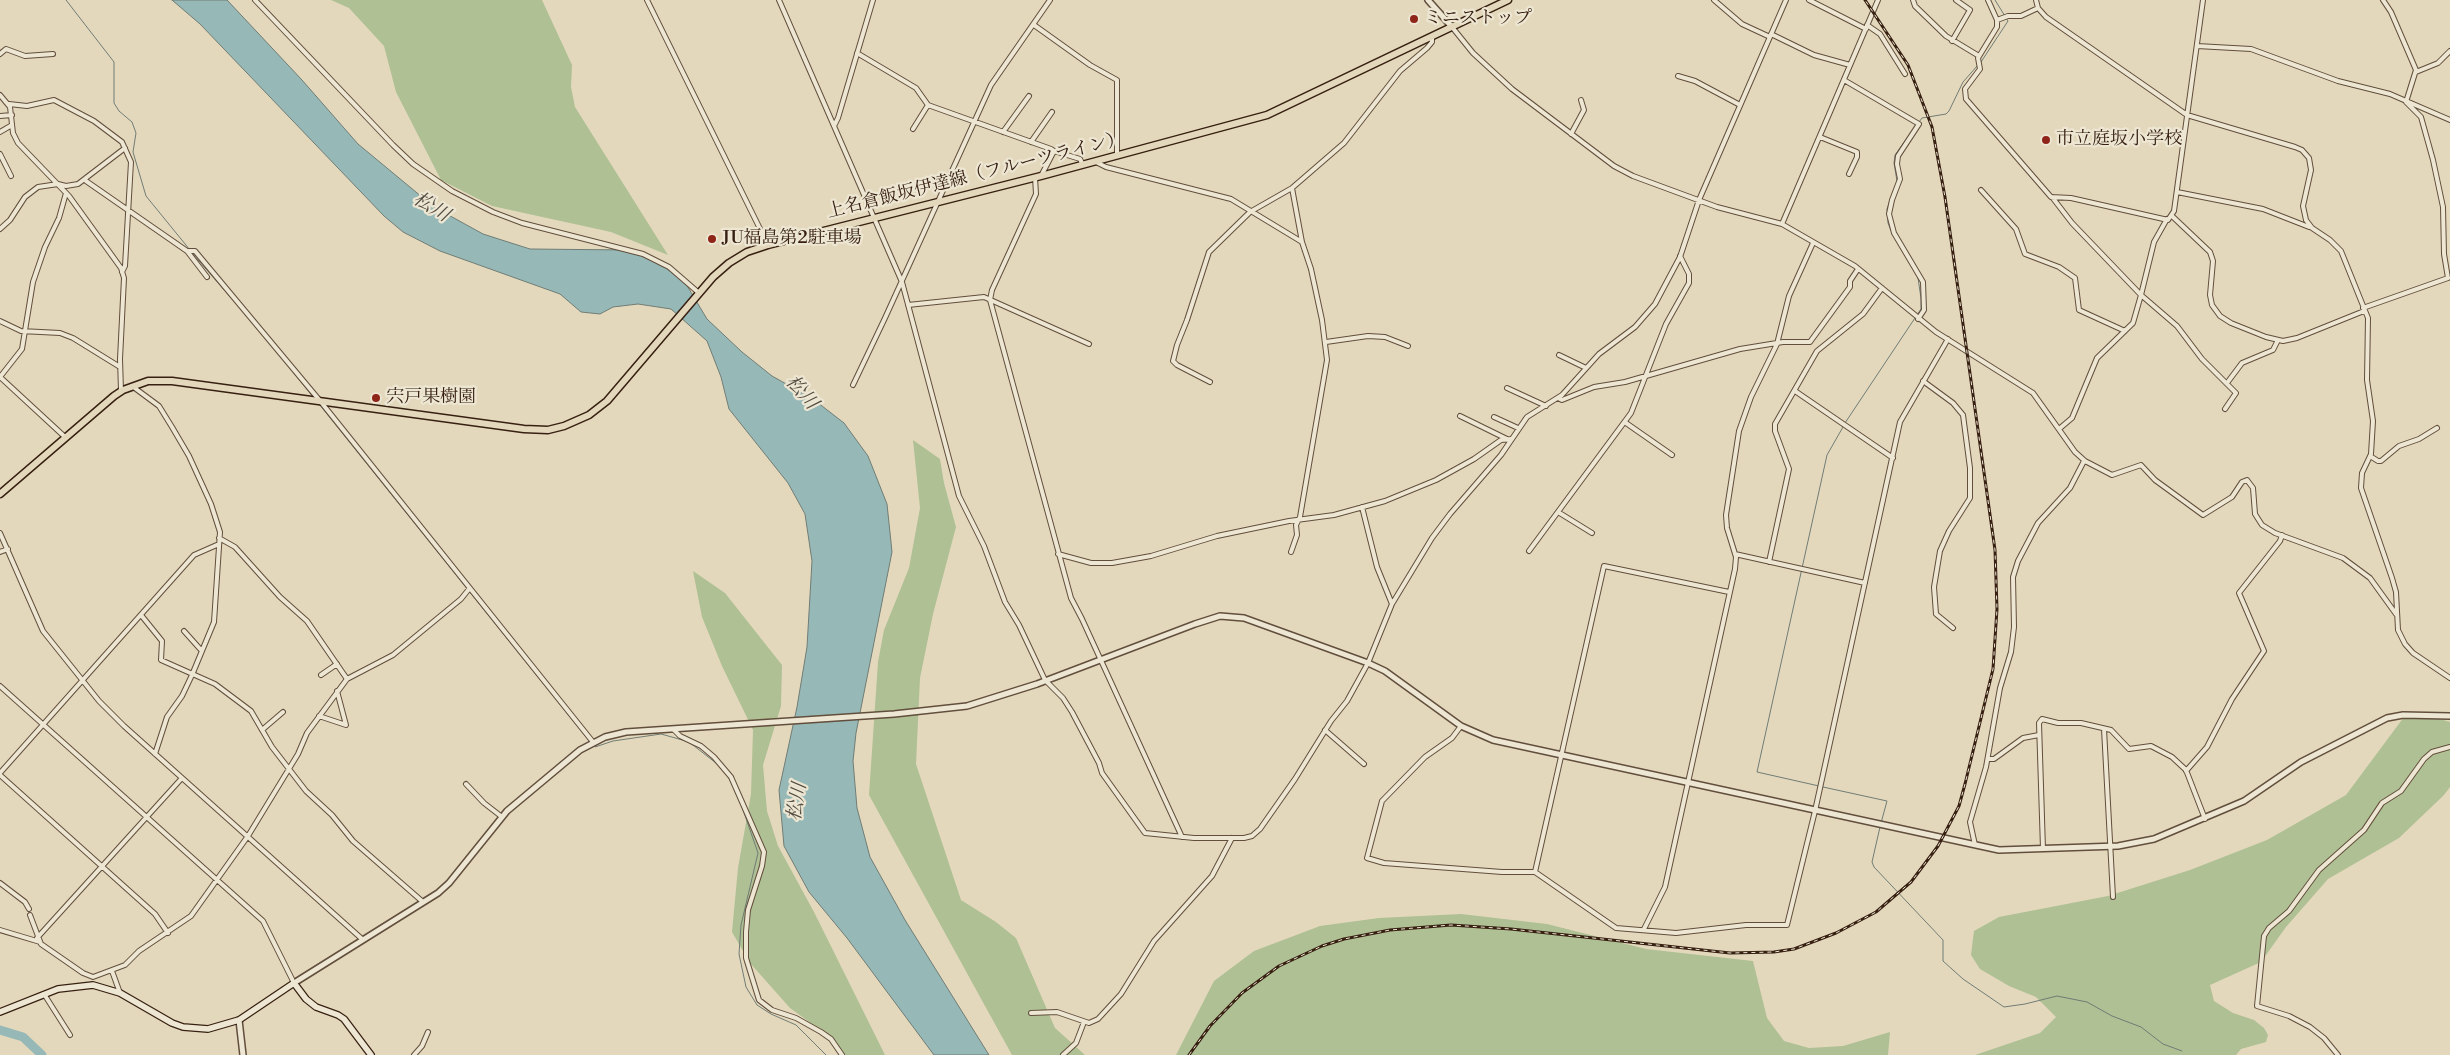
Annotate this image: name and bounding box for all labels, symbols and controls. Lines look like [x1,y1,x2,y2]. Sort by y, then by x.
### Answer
place label: ミニストップ [1424,8,1532,30]
marker: ミニストップ [1408,13,1420,25]
street label: 上名倉飯坂伊達線（フルーツライン） [825,129,1127,223]
place label: 市立庭坂小学校 [2056,129,2182,151]
marker: 市立庭坂小学校 [2040,134,2052,146]
water label: 松川 [409,188,453,228]
place label: JU福島第2駐車場 [722,228,862,250]
marker: JU福島第2駐車場 [706,233,718,245]
water label: 松川 [780,371,822,415]
place label: 宍戸果樹園 [386,387,476,409]
marker: 宍戸果樹園 [370,392,382,404]
water label: 松川 [784,781,812,823]

